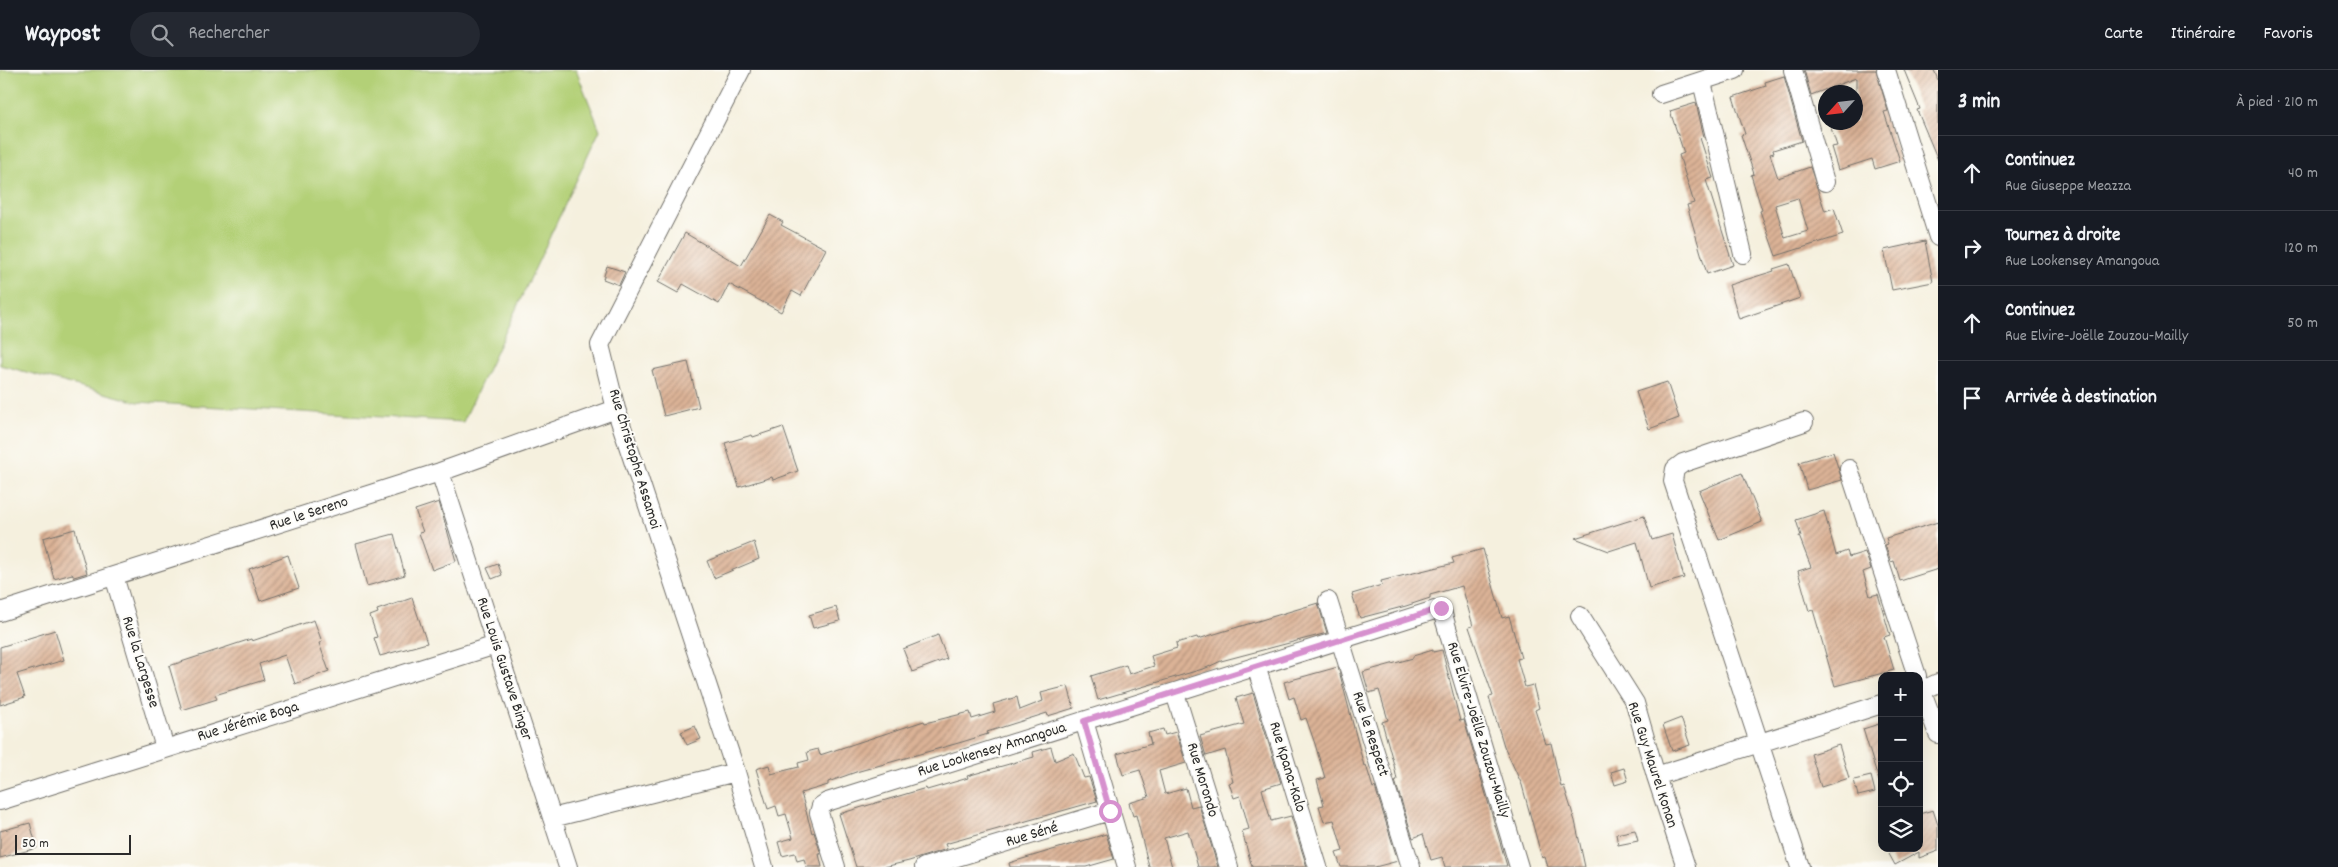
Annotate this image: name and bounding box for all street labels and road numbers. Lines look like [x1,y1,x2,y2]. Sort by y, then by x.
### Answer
street label: Rue Christophe Assamoi [602,386,666,532]
street label: Rue le Sereno [267,490,351,538]
street label: Rue Louis Gustave Binger [470,594,538,744]
street label: Rue la Largesse [115,613,165,711]
street label: Rue Elvire-Joëlle Zouzou-Mailly [1440,639,1516,821]
street label: Rue le Respect [1345,688,1395,780]
street label: Rue Jérémie Boga [195,696,302,748]
street label: Rue Guy Maurel Konan [1621,699,1683,831]
street label: Rue Lookensey Amangoua [915,716,1070,784]
street label: Rue Kpana-Kalo [1262,719,1312,815]
street label: Rue Morondo [1180,740,1224,820]
street label: Rue Séné [1003,816,1061,854]

